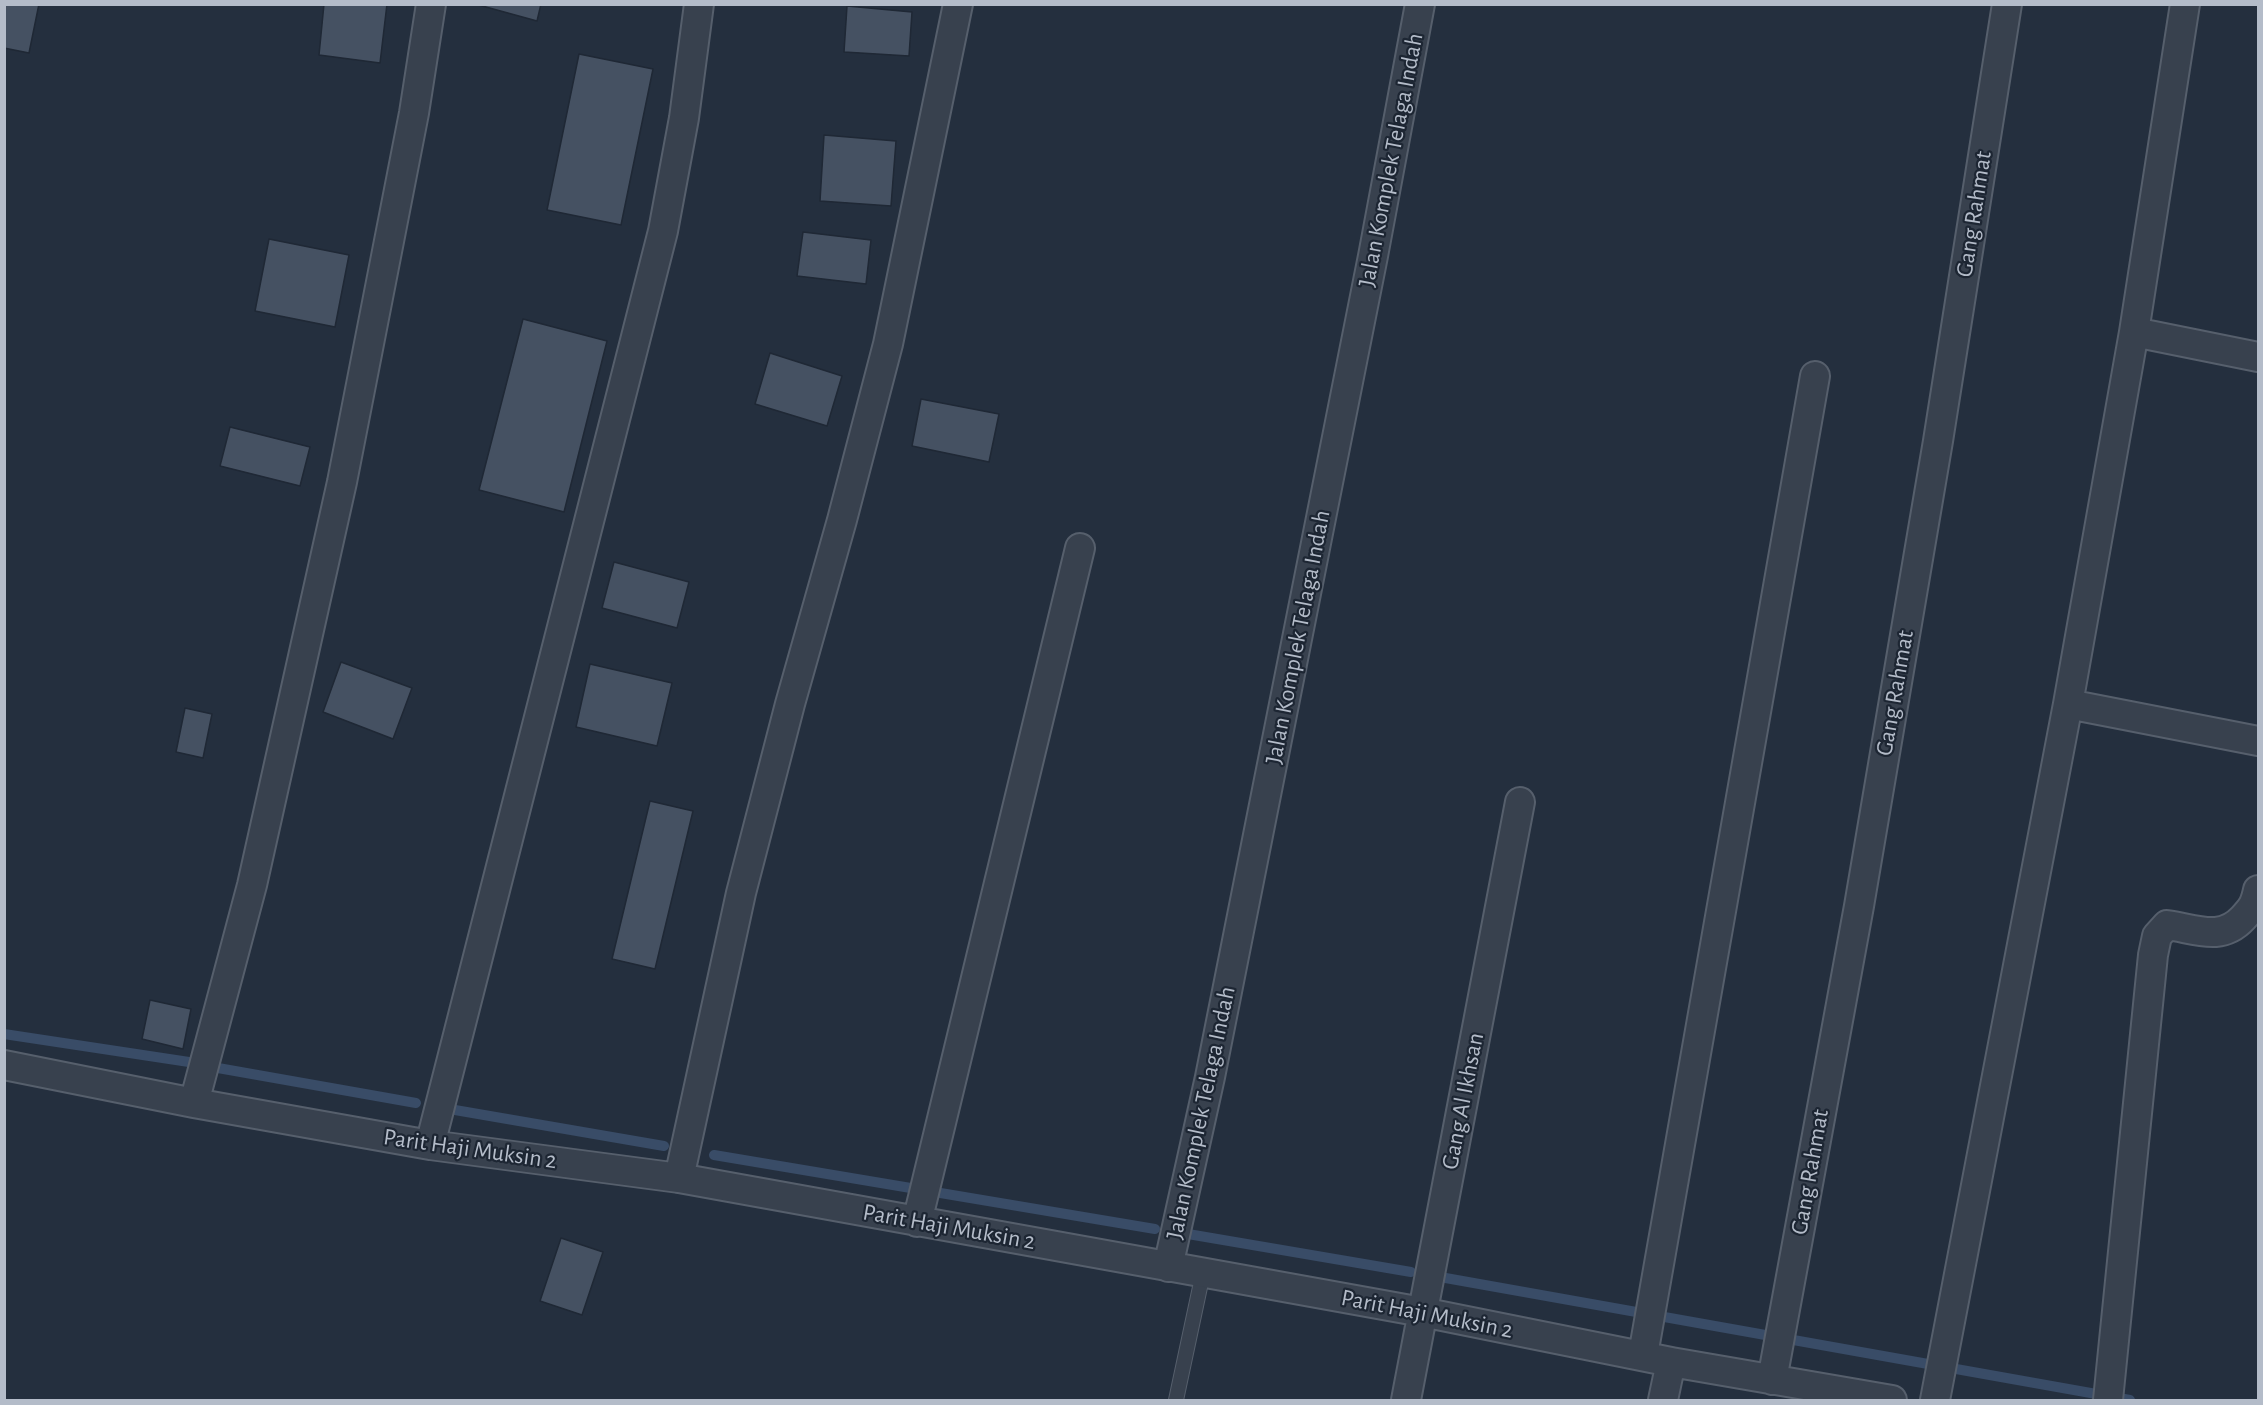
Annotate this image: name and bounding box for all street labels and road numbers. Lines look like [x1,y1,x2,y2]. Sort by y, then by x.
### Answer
street label: Jalan Komplek Telaga Indah [1352,31,1430,289]
street label: Gang Rahmat [1950,149,1998,279]
street label: Jalan Komplek Telaga Indah [1259,508,1337,766]
street label: Gang Rahmat [1870,628,1920,758]
street label: Jalan Komplek Telaga Indah [1160,984,1242,1242]
street label: Gang Al Ikhsan [1436,1030,1490,1172]
street label: Gang Rahmat [1785,1107,1835,1237]
street label: Parit Haji Muksin 2 [382,1123,558,1175]
street label: Parit Haji Muksin 2 [861,1198,1037,1256]
street label: Parit Haji Muksin 2 [1339,1283,1515,1345]

